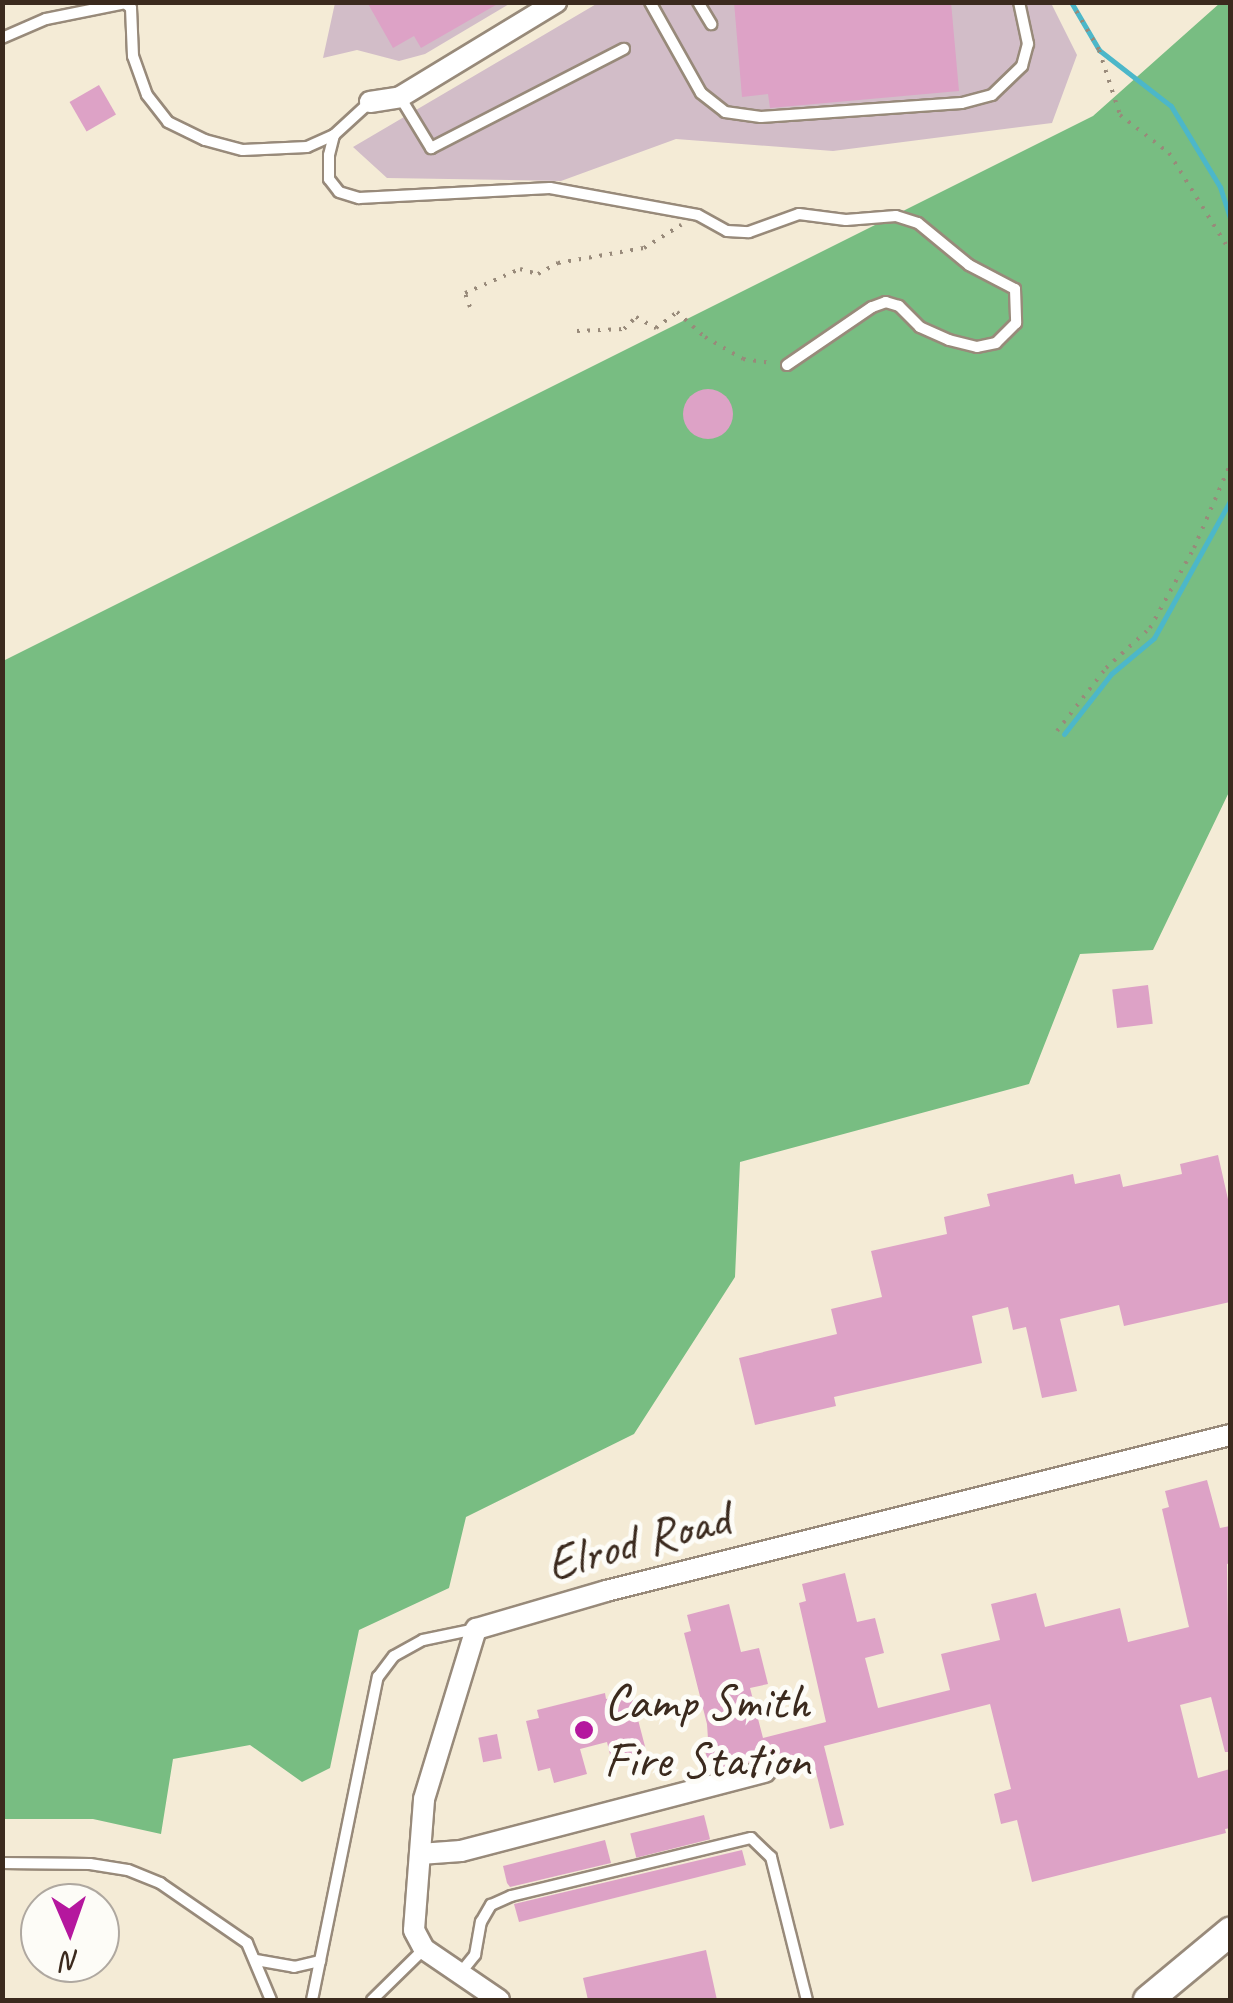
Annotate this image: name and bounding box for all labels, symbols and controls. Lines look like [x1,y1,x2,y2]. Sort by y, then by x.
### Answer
street label: Elrod Road [540,1488,736,1594]
place label: Camp Smith Fire Station [604,1671,813,1788]
marker: Camp Smith Fire Station [573,1719,595,1741]
north arrow [20,1883,120,1983]
text: N [62,1944,80,1979]

